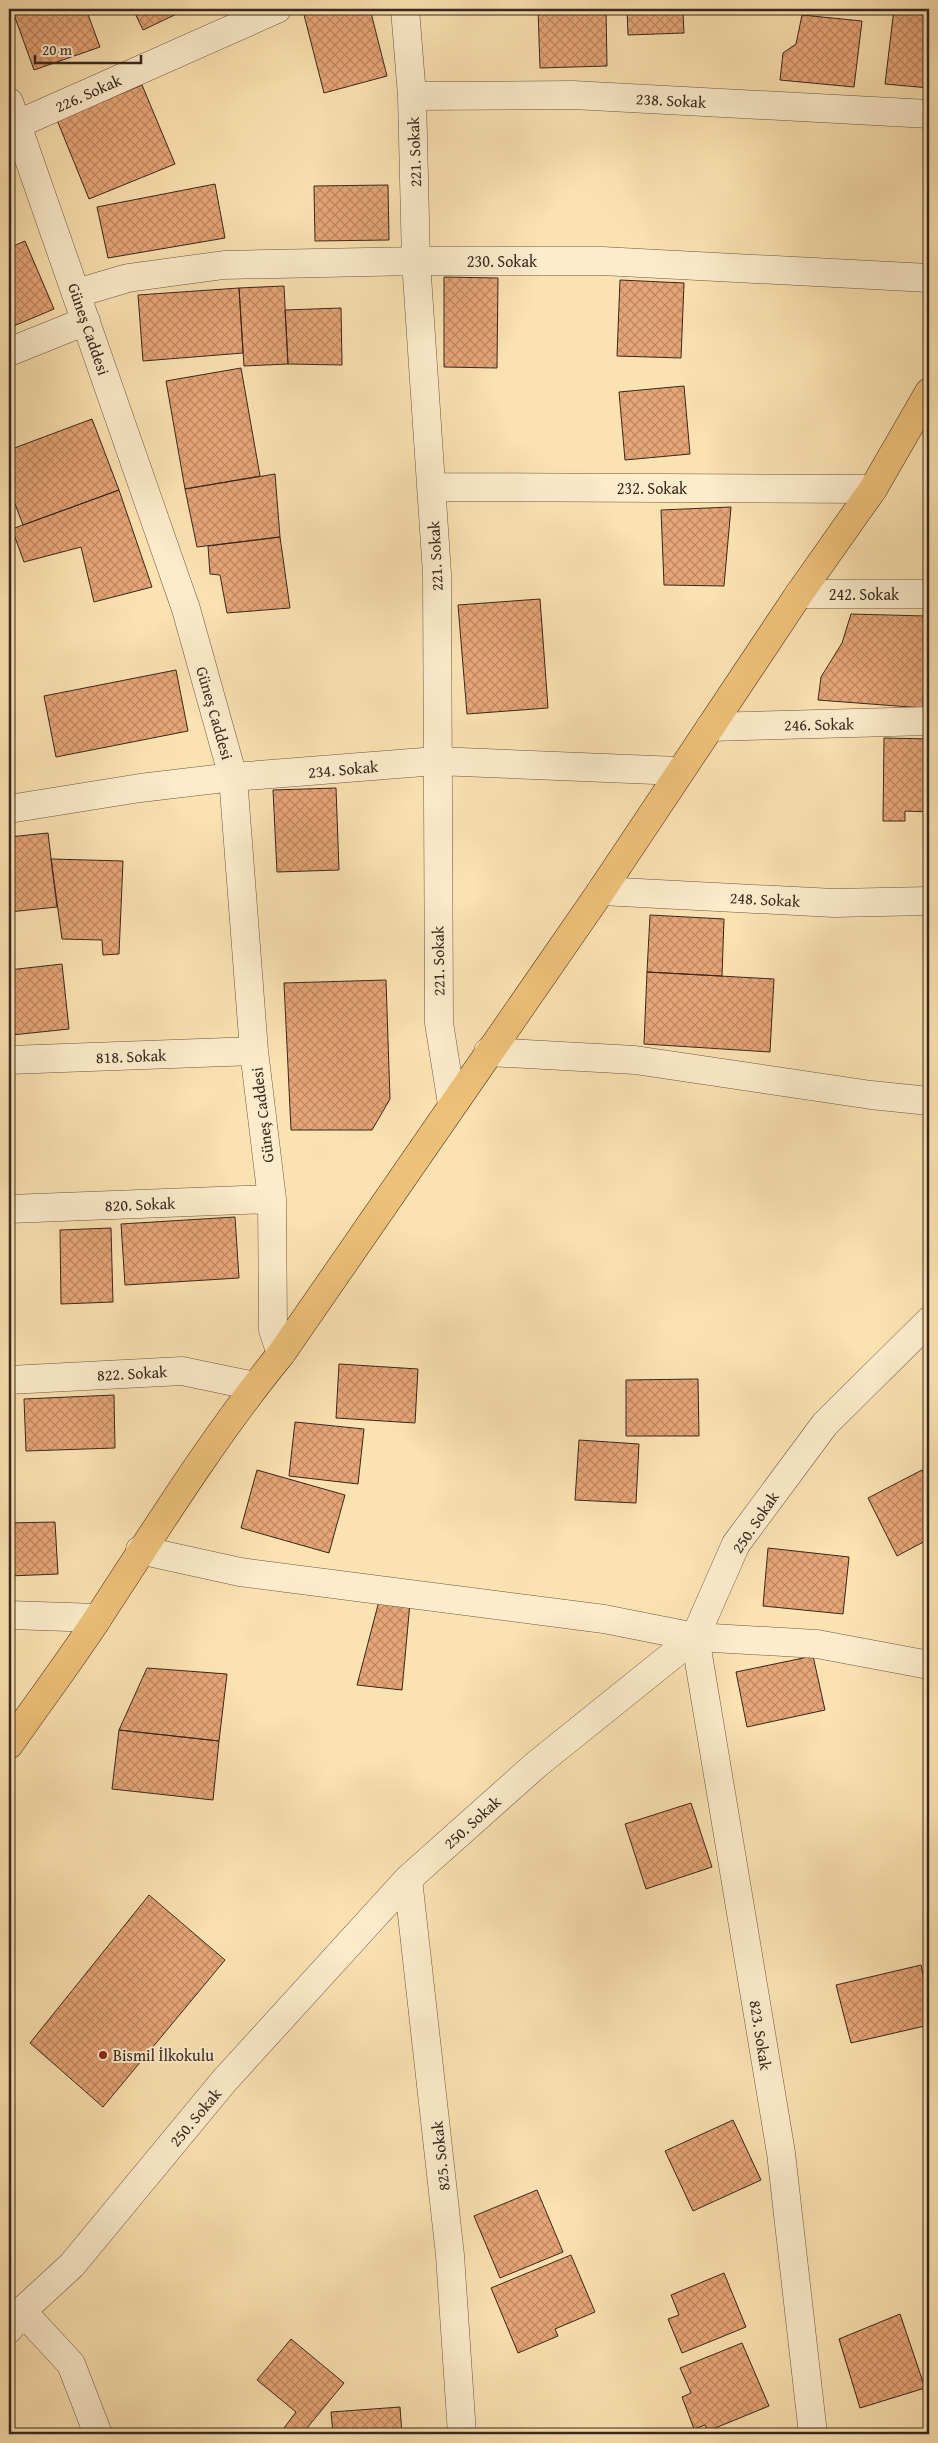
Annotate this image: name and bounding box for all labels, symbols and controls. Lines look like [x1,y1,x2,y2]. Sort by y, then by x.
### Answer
scale bar [35,32,141,64]
text: 20 m [42,39,73,60]
street label: 226. Sokak [51,67,126,118]
street label: 238. Sokak [635,86,708,114]
street label: 221. Sokak [401,116,427,188]
street label: 230. Sokak [467,249,538,273]
street label: Güneş Caddesi [62,280,116,379]
street label: 232. Sokak [617,476,688,500]
street label: 221. Sokak [421,519,449,592]
street label: 242. Sokak [829,582,900,606]
street label: Güneş Caddesi [190,663,240,763]
street label: 246. Sokak [784,711,855,737]
street label: 234. Sokak [307,754,380,784]
street label: 248. Sokak [729,885,802,913]
street label: 221. Sokak [425,925,451,996]
street label: 818. Sokak [95,1043,167,1069]
street label: Güneş Caddesi [244,1065,280,1164]
street label: 820. Sokak [104,1191,176,1217]
street label: 822. Sokak [96,1359,169,1387]
street label: 250. Sokak [725,1485,785,1558]
street label: 250. Sokak [438,1789,507,1854]
street label: 823. Sokak [744,1998,778,2072]
place label: Bismil İlkokulu [113,2043,214,2067]
marker: Bismil İlkokulu [97,2049,109,2061]
street label: 250. Sokak [163,2082,227,2152]
street label: 825. Sokak [424,2119,456,2192]

